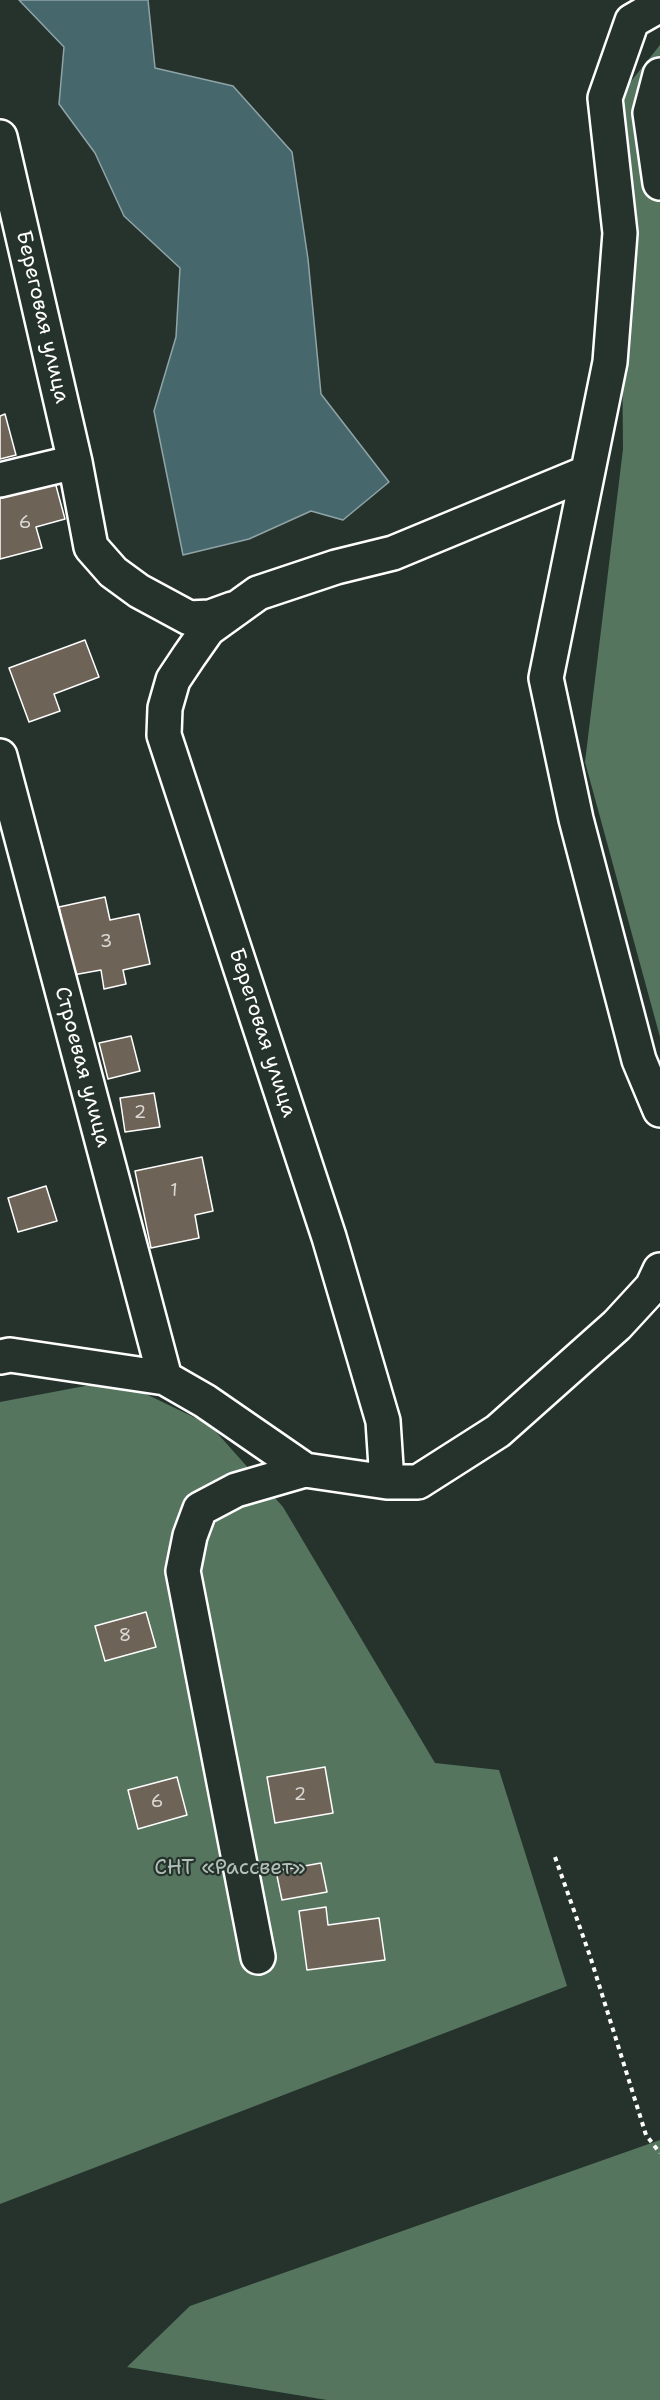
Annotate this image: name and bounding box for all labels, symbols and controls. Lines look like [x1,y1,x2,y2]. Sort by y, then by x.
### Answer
street label: Береговая улица [10,228,74,406]
house number: 6 [19,512,31,534]
house number: 3 [100,931,112,953]
street label: Береговая улица [223,945,301,1121]
street label: Строевая улица [48,984,116,1150]
house number: 2 [134,1102,146,1124]
house number: 1 [170,1180,178,1202]
house number: 8 [119,1625,131,1647]
house number: 2 [294,1784,306,1806]
house number: 6 [151,1791,163,1813]
park label: СНТ «Рассвет» [154,1856,306,1882]

